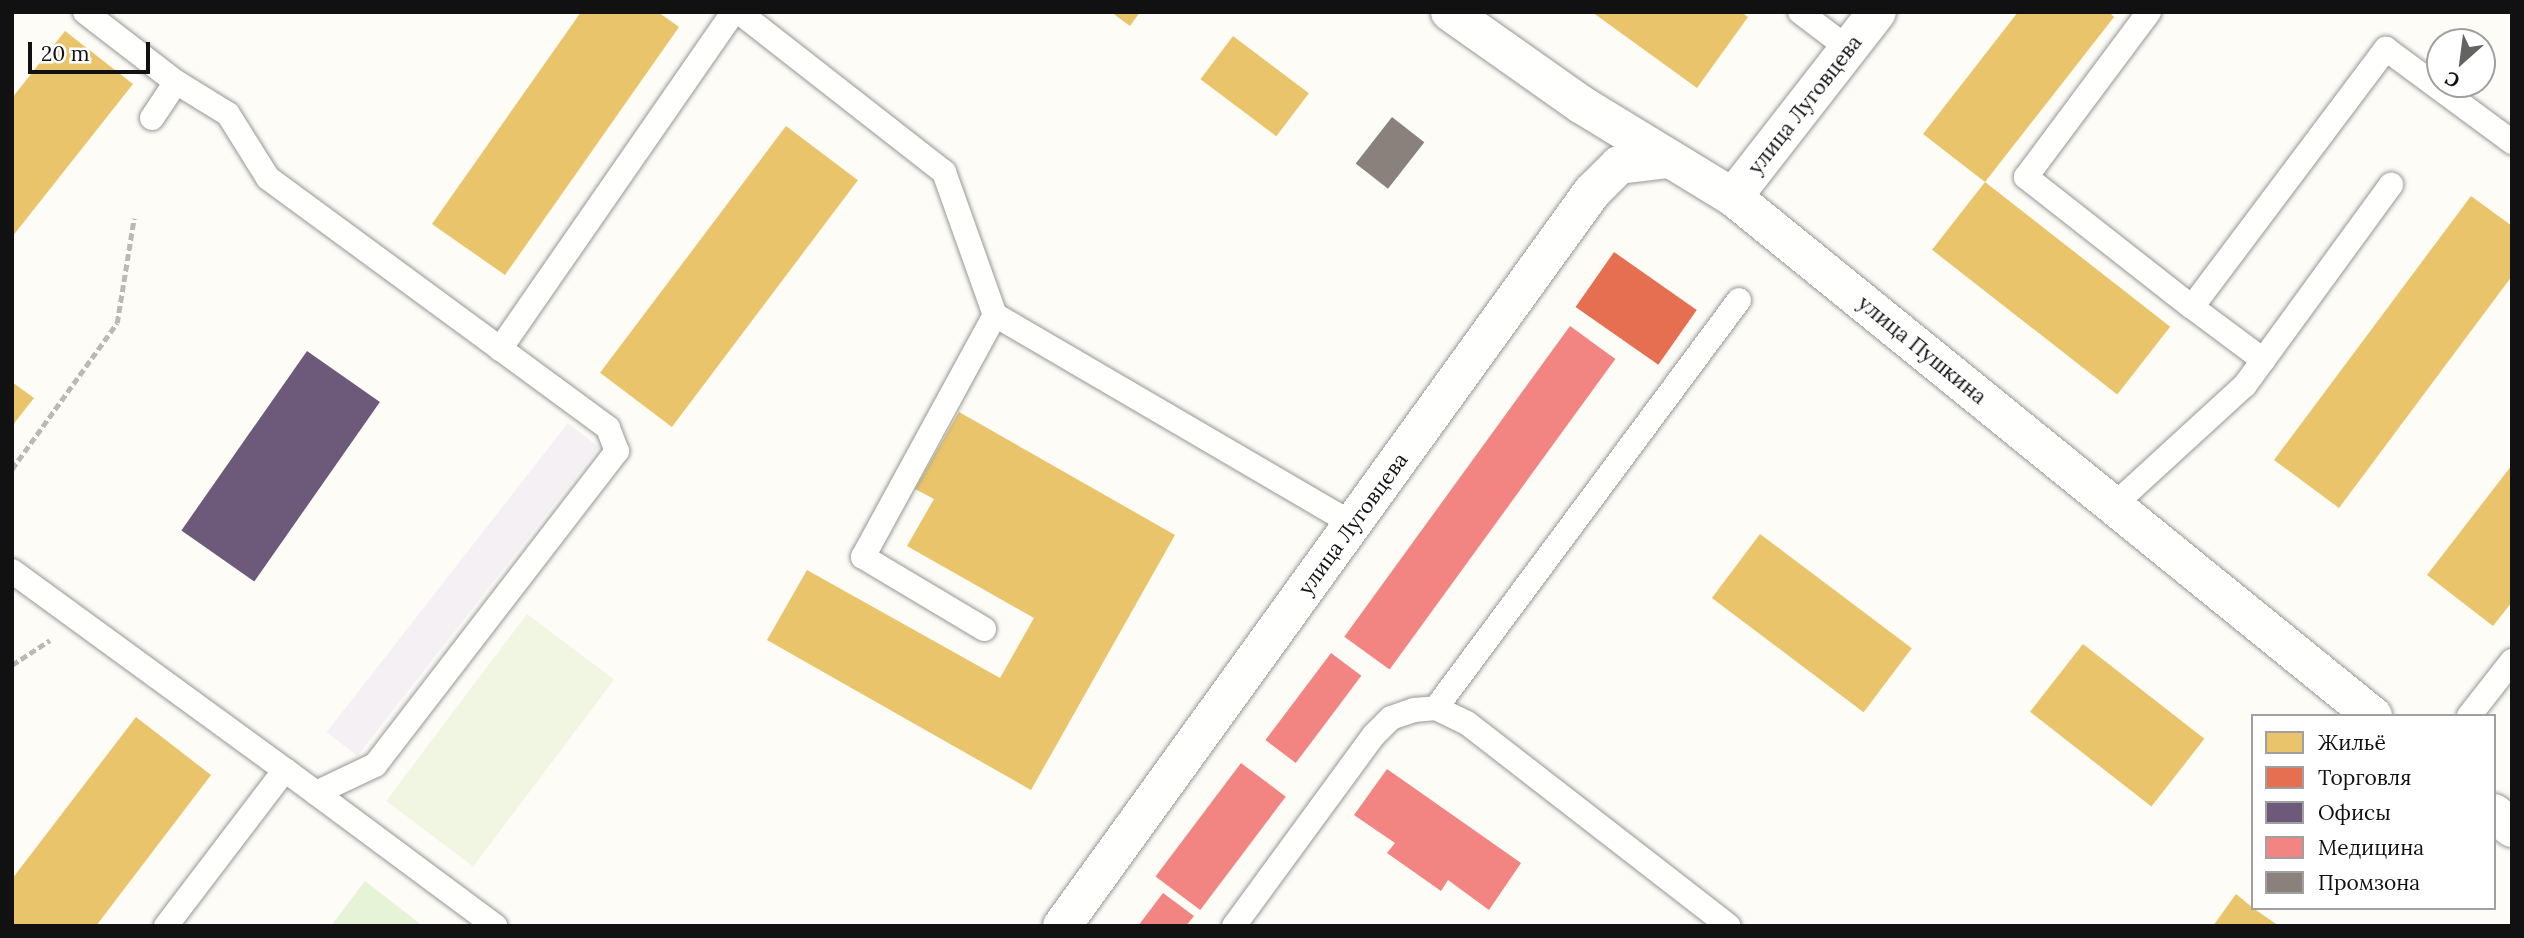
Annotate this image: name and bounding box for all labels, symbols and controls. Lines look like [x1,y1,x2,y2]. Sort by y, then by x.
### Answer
scale bar [32,28,154,72]
north arrow [2426,28,2496,98]
street label: улица Луговцева [1743,30,1867,180]
text: 20 m [41,40,90,67]
text: С [2441,66,2463,93]
street label: улица Пушкина [1853,290,1991,410]
street label: улица Луговцева [1293,448,1413,600]
legend [2251,714,2496,910]
text: Жильё [2318,729,2386,756]
text: Торговля [2318,764,2412,791]
text: Офисы [2318,799,2391,826]
text: Медицина [2318,834,2424,861]
text: Промзона [2318,869,2420,896]

